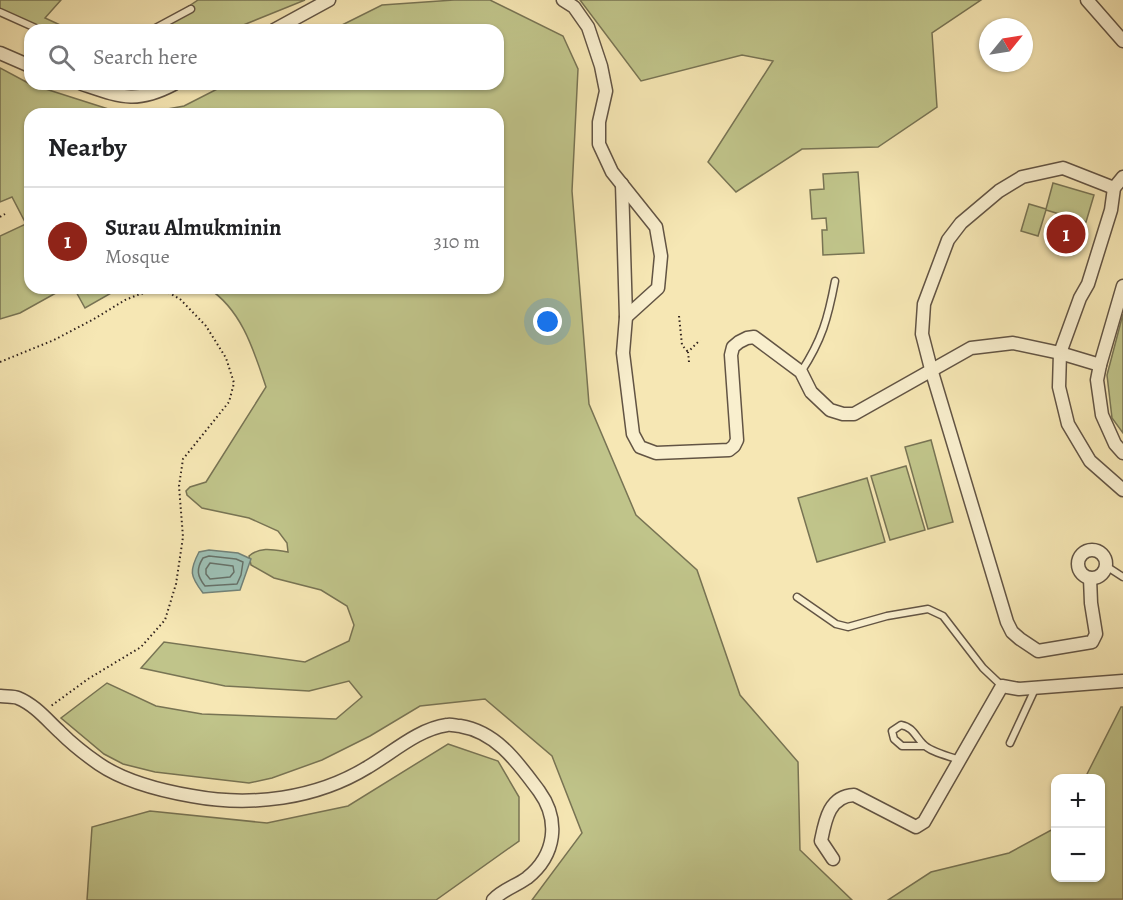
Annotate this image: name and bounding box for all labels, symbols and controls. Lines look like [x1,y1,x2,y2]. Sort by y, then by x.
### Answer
north arrow [979,18,1033,72]
search box [24,24,504,90]
icon: search [45,41,78,74]
text: Search here [93,42,198,72]
text: Nearby [48,130,127,165]
pin: 1 [1046,212,1086,256]
text: Surau Almukminin [105,213,281,243]
text: 1 [64,228,71,255]
text: 310 m [434,228,480,255]
text: Mosque [105,243,170,270]
your location [533,307,562,336]
map controls [1051,774,1105,882]
button: + [1051,774,1105,828]
button: − [1051,828,1105,882]

